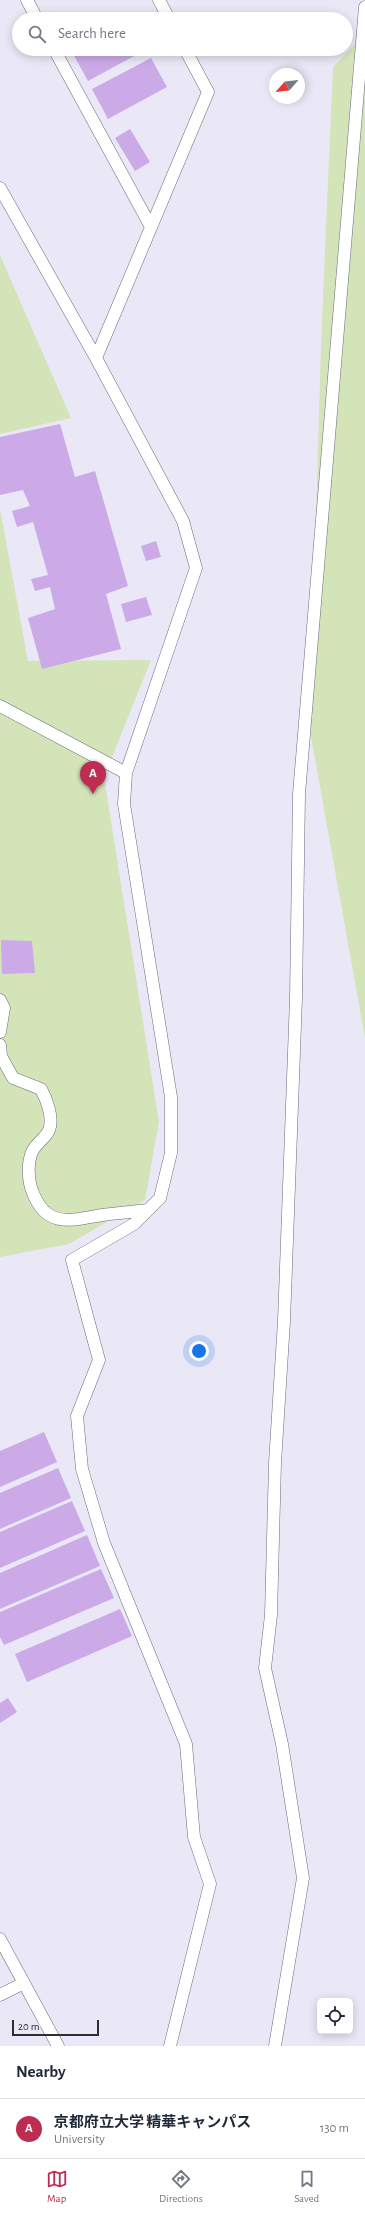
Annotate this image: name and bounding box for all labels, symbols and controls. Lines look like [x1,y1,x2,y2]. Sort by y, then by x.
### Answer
search box [12,12,353,56]
icon: search [26,23,48,45]
text: Search here [58,26,126,41]
north arrow [269,68,305,104]
pin: A [80,761,106,794]
your location [189,1341,209,1361]
map controls [317,1998,353,2034]
button: locate [317,1998,353,2034]
scale bar [12,2018,99,2037]
text: 20 m [18,2021,39,2032]
text: Nearby [16,2063,66,2080]
text: 京都府立大学 精華キャンパス [54,2115,251,2130]
text: A [25,2122,33,2135]
text: 130 m [320,2122,349,2135]
text: University [54,2133,105,2146]
tab: Map [46,2168,68,2205]
tab: Directions [159,2168,203,2205]
tab: Saved [294,2168,319,2205]

